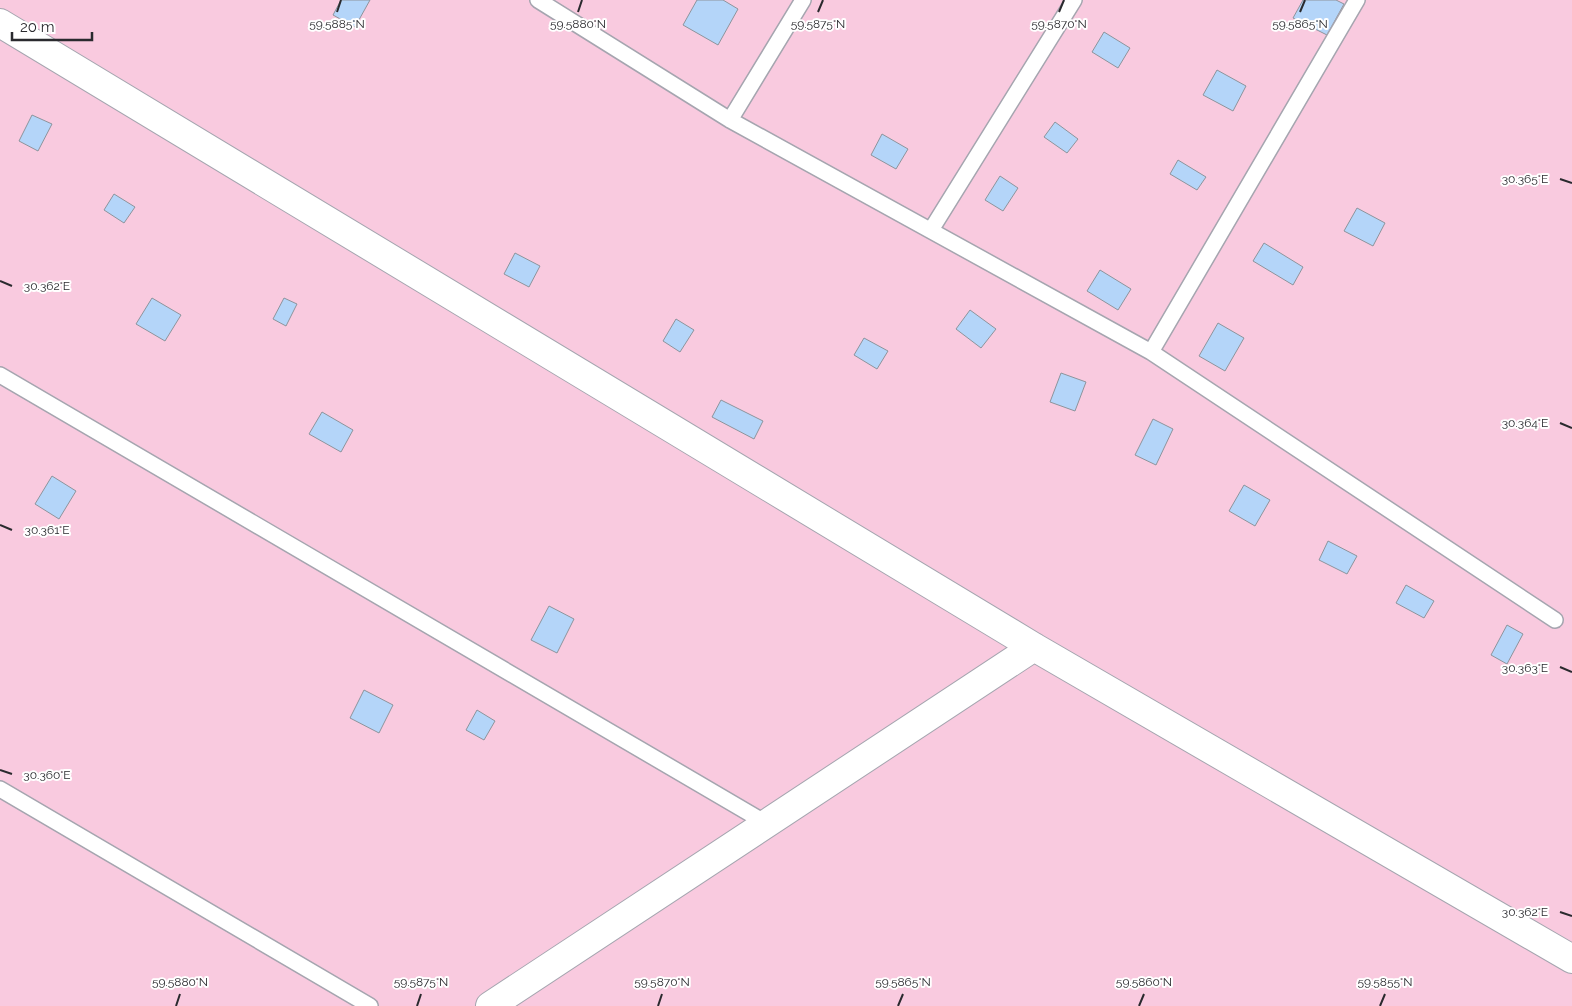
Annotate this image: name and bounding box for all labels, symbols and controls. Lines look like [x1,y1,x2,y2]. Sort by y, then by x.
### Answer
scale bar [12,10,92,42]
text: 59.5885°N [309,17,365,31]
text: 59.5880°N [550,17,606,31]
text: 59.5875°N [791,17,845,31]
text: 59.5870°N [1031,17,1087,31]
text: 59.5865°N [1272,17,1328,31]
text: 20 m [20,18,55,36]
text: 30.365°E [1502,172,1548,186]
text: 30.362°E [24,279,70,293]
text: 30.364°E [1502,416,1548,430]
text: 30.361°E [24,523,70,537]
text: 30.363°E [1502,661,1548,675]
text: 30.360°E [23,768,71,782]
text: 30.362°E [1502,905,1548,919]
text: 59.5880°N [152,975,208,989]
text: 59.5875°N [394,975,448,989]
text: 59.5870°N [634,975,690,989]
text: 59.5865°N [875,975,931,989]
text: 59.5860°N [1116,975,1172,989]
text: 59.5855°N [1357,975,1413,989]

